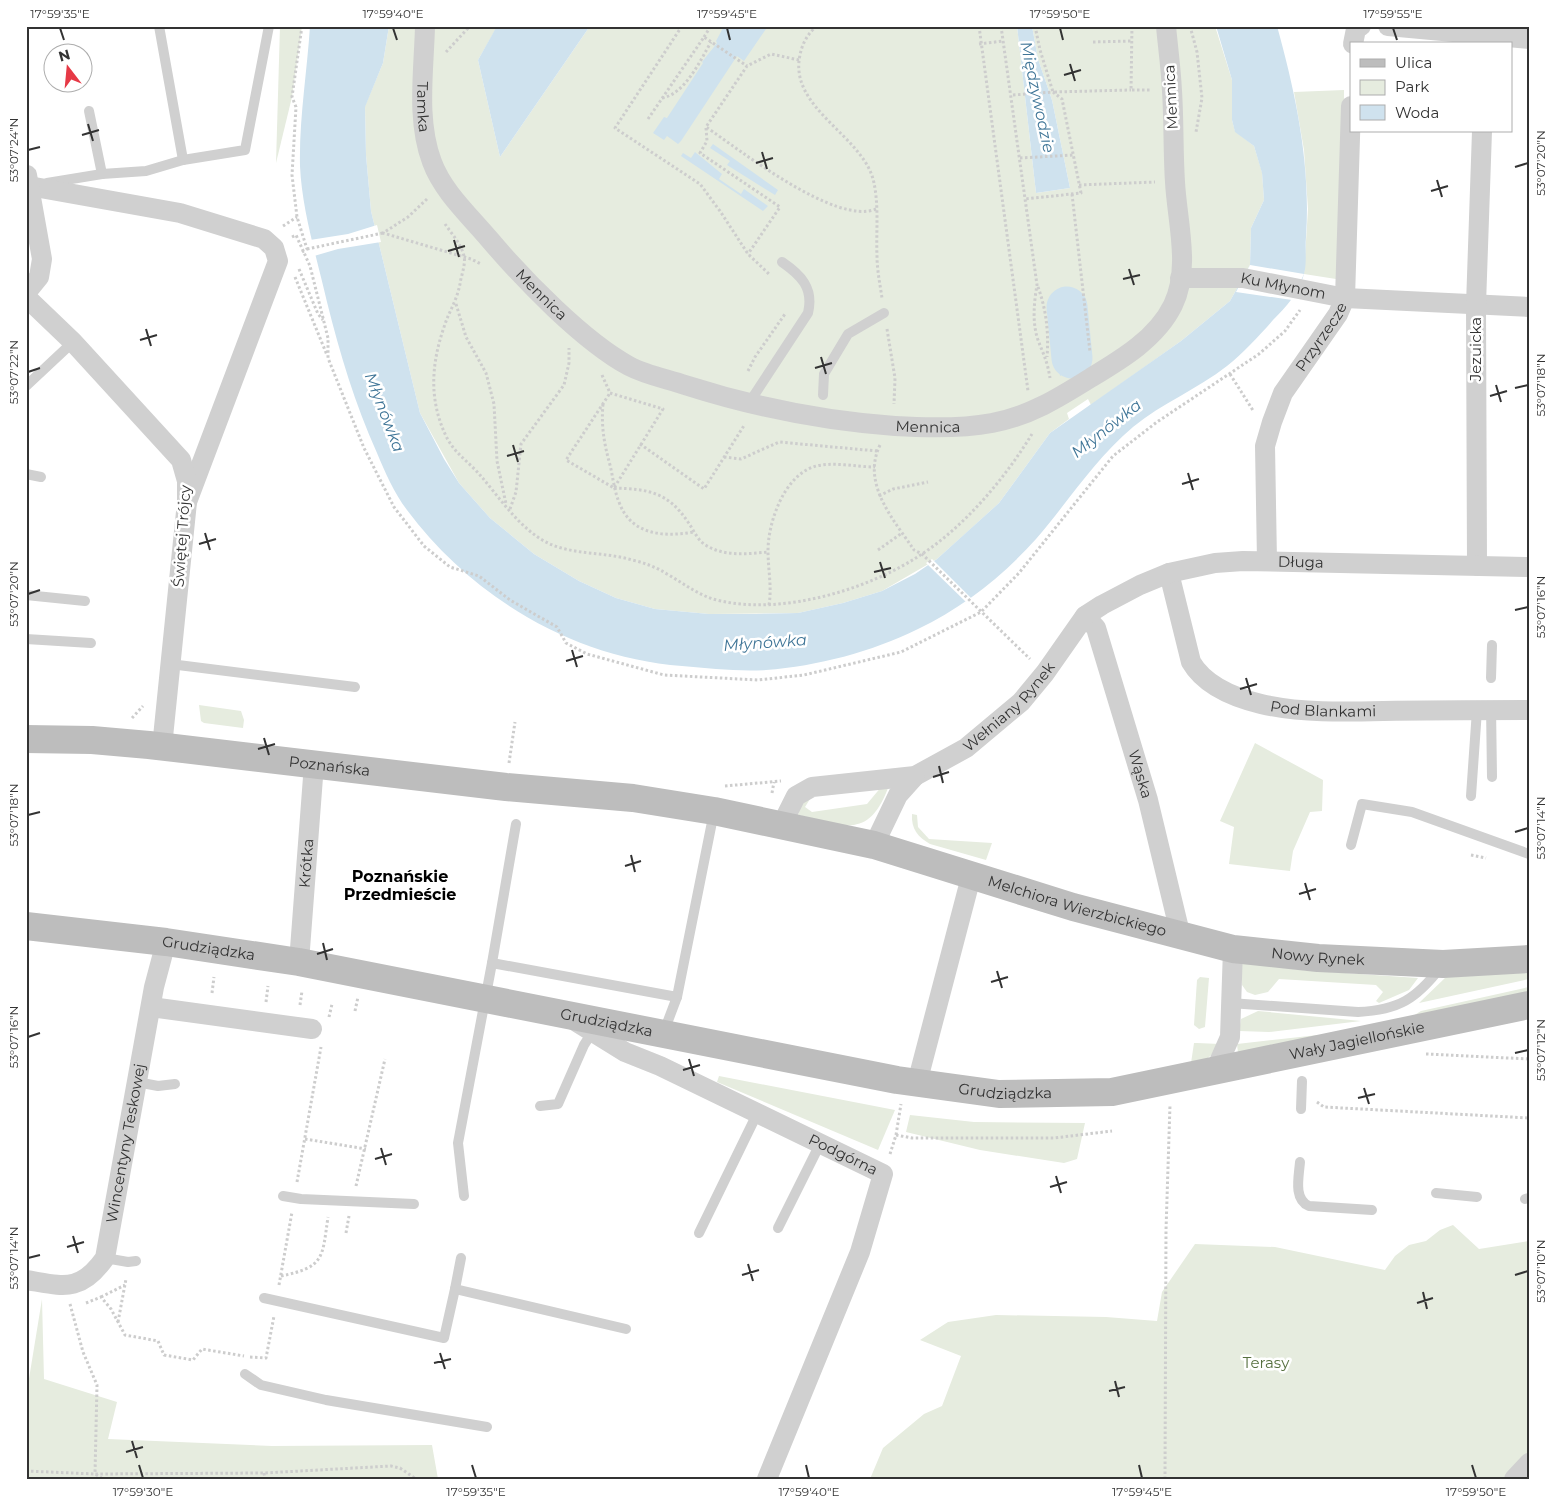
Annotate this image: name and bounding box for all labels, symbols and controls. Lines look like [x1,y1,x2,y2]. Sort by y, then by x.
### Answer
text: 17°59'35"E [30,6,90,21]
text: 17°59'40"E [362,6,424,21]
text: 17°59'45"E [697,6,757,21]
text: 17°59'50"E [1030,6,1090,21]
text: 17°59'55"E [1363,6,1423,21]
water label: Międzywodzie [1016,40,1059,155]
north arrow [42,42,92,92]
legend [1350,42,1512,132]
text: N [56,45,72,66]
text: Ulica [1395,53,1432,72]
street label: Mennica [1159,64,1182,130]
text: Park [1395,77,1429,96]
street label: Tamka [413,81,434,133]
text: Woda [1395,103,1439,122]
text: 53°07'24"N [6,118,21,182]
text: 53°07'20"N [1533,130,1548,196]
street label: Mennica [512,265,571,324]
street label: Ku Młynom [1239,268,1328,303]
street label: Przyrzecze [1291,299,1351,375]
street label: Jezuicka [1466,317,1485,382]
text: 53°07'22"N [6,340,21,404]
text: 53°07'18"N [1533,354,1548,416]
water label: Młynówka [361,370,408,455]
water label: Młynówka [1068,395,1145,462]
street label: Mennica [895,416,961,437]
street label: Świętej Trójcy [168,483,195,588]
street label: Długa [1278,552,1324,572]
text: 53°07'20"N [6,561,21,627]
text: 53°07'16"N [1533,576,1548,638]
water label: Młynówka [723,630,807,655]
street label: Wełniany Rynek [959,658,1059,756]
street label: Pod Blankami [1269,696,1376,721]
street label: Wąska [1124,747,1157,801]
street label: Poznańska [288,752,371,780]
text: 53°07'18"N [6,784,21,846]
text: 53°07'14"N [1533,797,1548,859]
street label: Krótka [295,838,317,889]
district label: Poznańskie Przedmieście [344,867,456,904]
street label: Melchiora Wierzbickiego [986,871,1169,940]
street label: Grudziądzka [161,932,257,964]
street label: Nowy Rynek [1270,943,1365,969]
street label: Grudziądzka [559,1004,655,1041]
text: 53°07'16"N [6,1006,21,1068]
street label: Wały Jagiellońskie [1287,1017,1426,1064]
text: 53°07'12"N [1533,1019,1548,1081]
street label: Wincentyny Teskowej [101,1062,149,1225]
street label: Grudziądzka [957,1079,1052,1103]
street label: Podgórna [806,1129,881,1179]
text: 53°07'14"N [6,1227,21,1289]
text: 53°07'10"N [1533,1239,1548,1303]
park label: Terasy [1243,1353,1290,1372]
text: 17°59'30"E [113,1484,173,1499]
text: 17°59'35"E [446,1484,506,1499]
text: 17°59'40"E [778,1484,840,1499]
text: 17°59'45"E [1112,1484,1172,1499]
text: 17°59'50"E [1446,1484,1506,1499]

